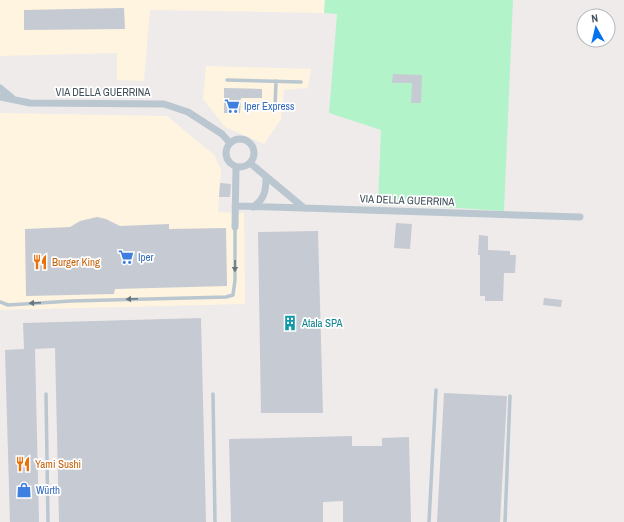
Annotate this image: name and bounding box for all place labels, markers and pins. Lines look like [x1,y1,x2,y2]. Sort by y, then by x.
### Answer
supermarket icon: Iper Express [223,97,241,115]
place label: Iper Express [244,99,295,113]
supermarket icon: Iper [117,248,135,266]
place label: Iper [138,250,154,264]
restaurant icon: Burger King [31,253,49,271]
place label: Burger King [52,255,100,269]
building icon: Atala SPA [281,314,299,332]
place label: Atala SPA [301,316,343,330]
restaurant icon: Yami Sushi [14,455,32,473]
place label: Yami Sushi [35,457,81,471]
shop icon: Würth [15,481,33,499]
place label: Würth [36,483,60,497]

